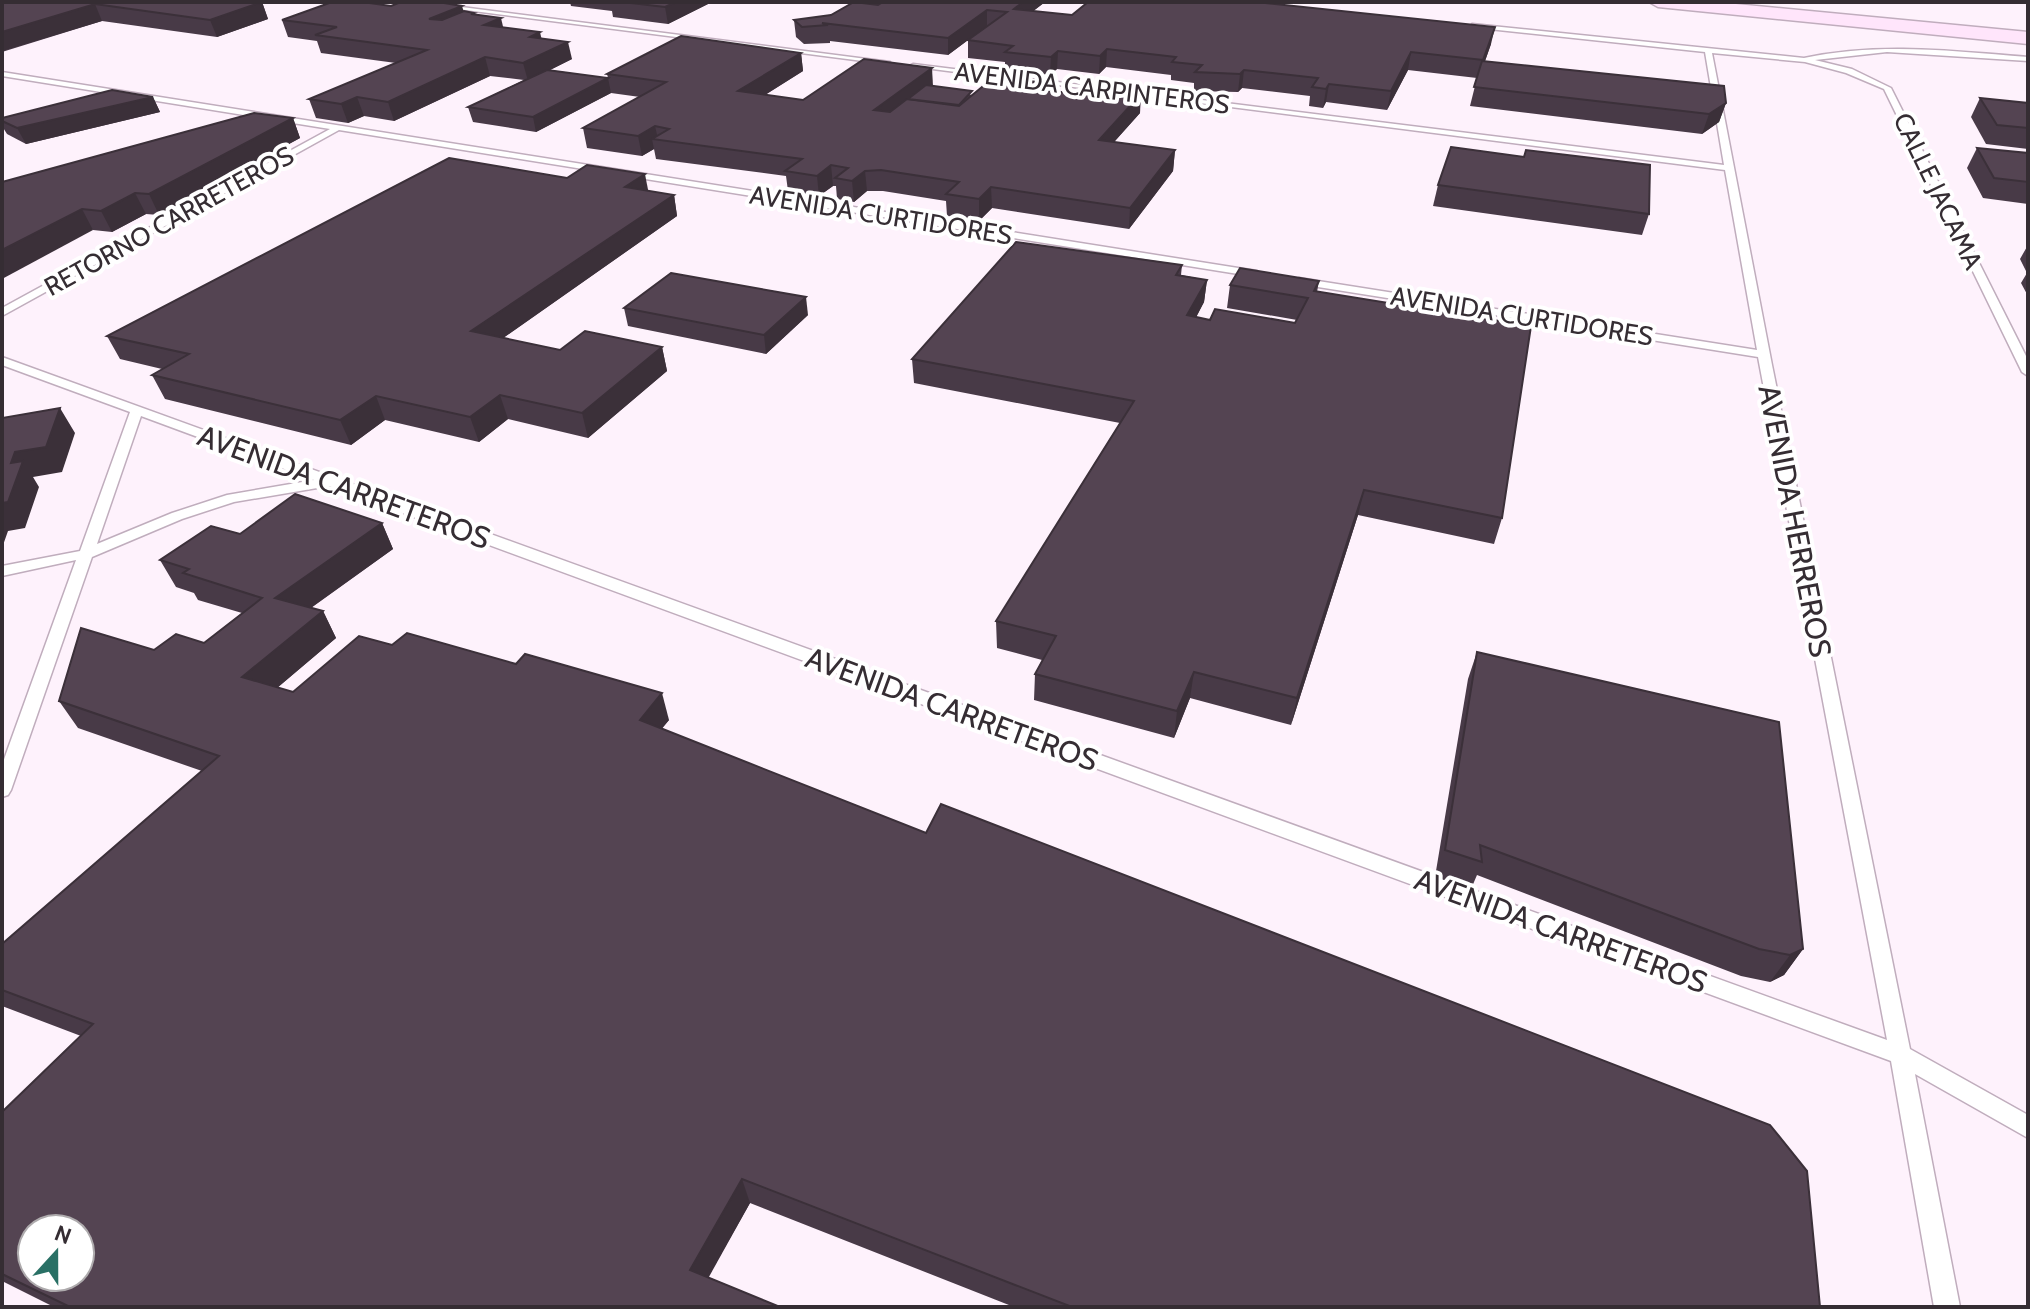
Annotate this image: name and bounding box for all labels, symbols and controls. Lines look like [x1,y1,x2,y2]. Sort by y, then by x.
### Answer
street label: AVENIDA CARPINTEROS [953,55,1231,121]
street label: CALLE JACAMA [1886,108,1990,274]
street label: RETORNO CARRETEROS [39,139,299,303]
street label: AVENIDA CURTIDORES [747,178,1015,252]
street label: AVENIDA CURTIDORES [1388,279,1656,353]
street label: AVENIDA HERREROS [1750,382,1840,660]
street label: AVENIDA CARRETEROS [193,417,495,557]
street label: AVENIDA CARRETEROS [801,639,1103,779]
street label: AVENIDA CARRETEROS [1410,861,1712,1001]
north arrow [16,1213,96,1293]
text: N [51,1219,75,1250]

